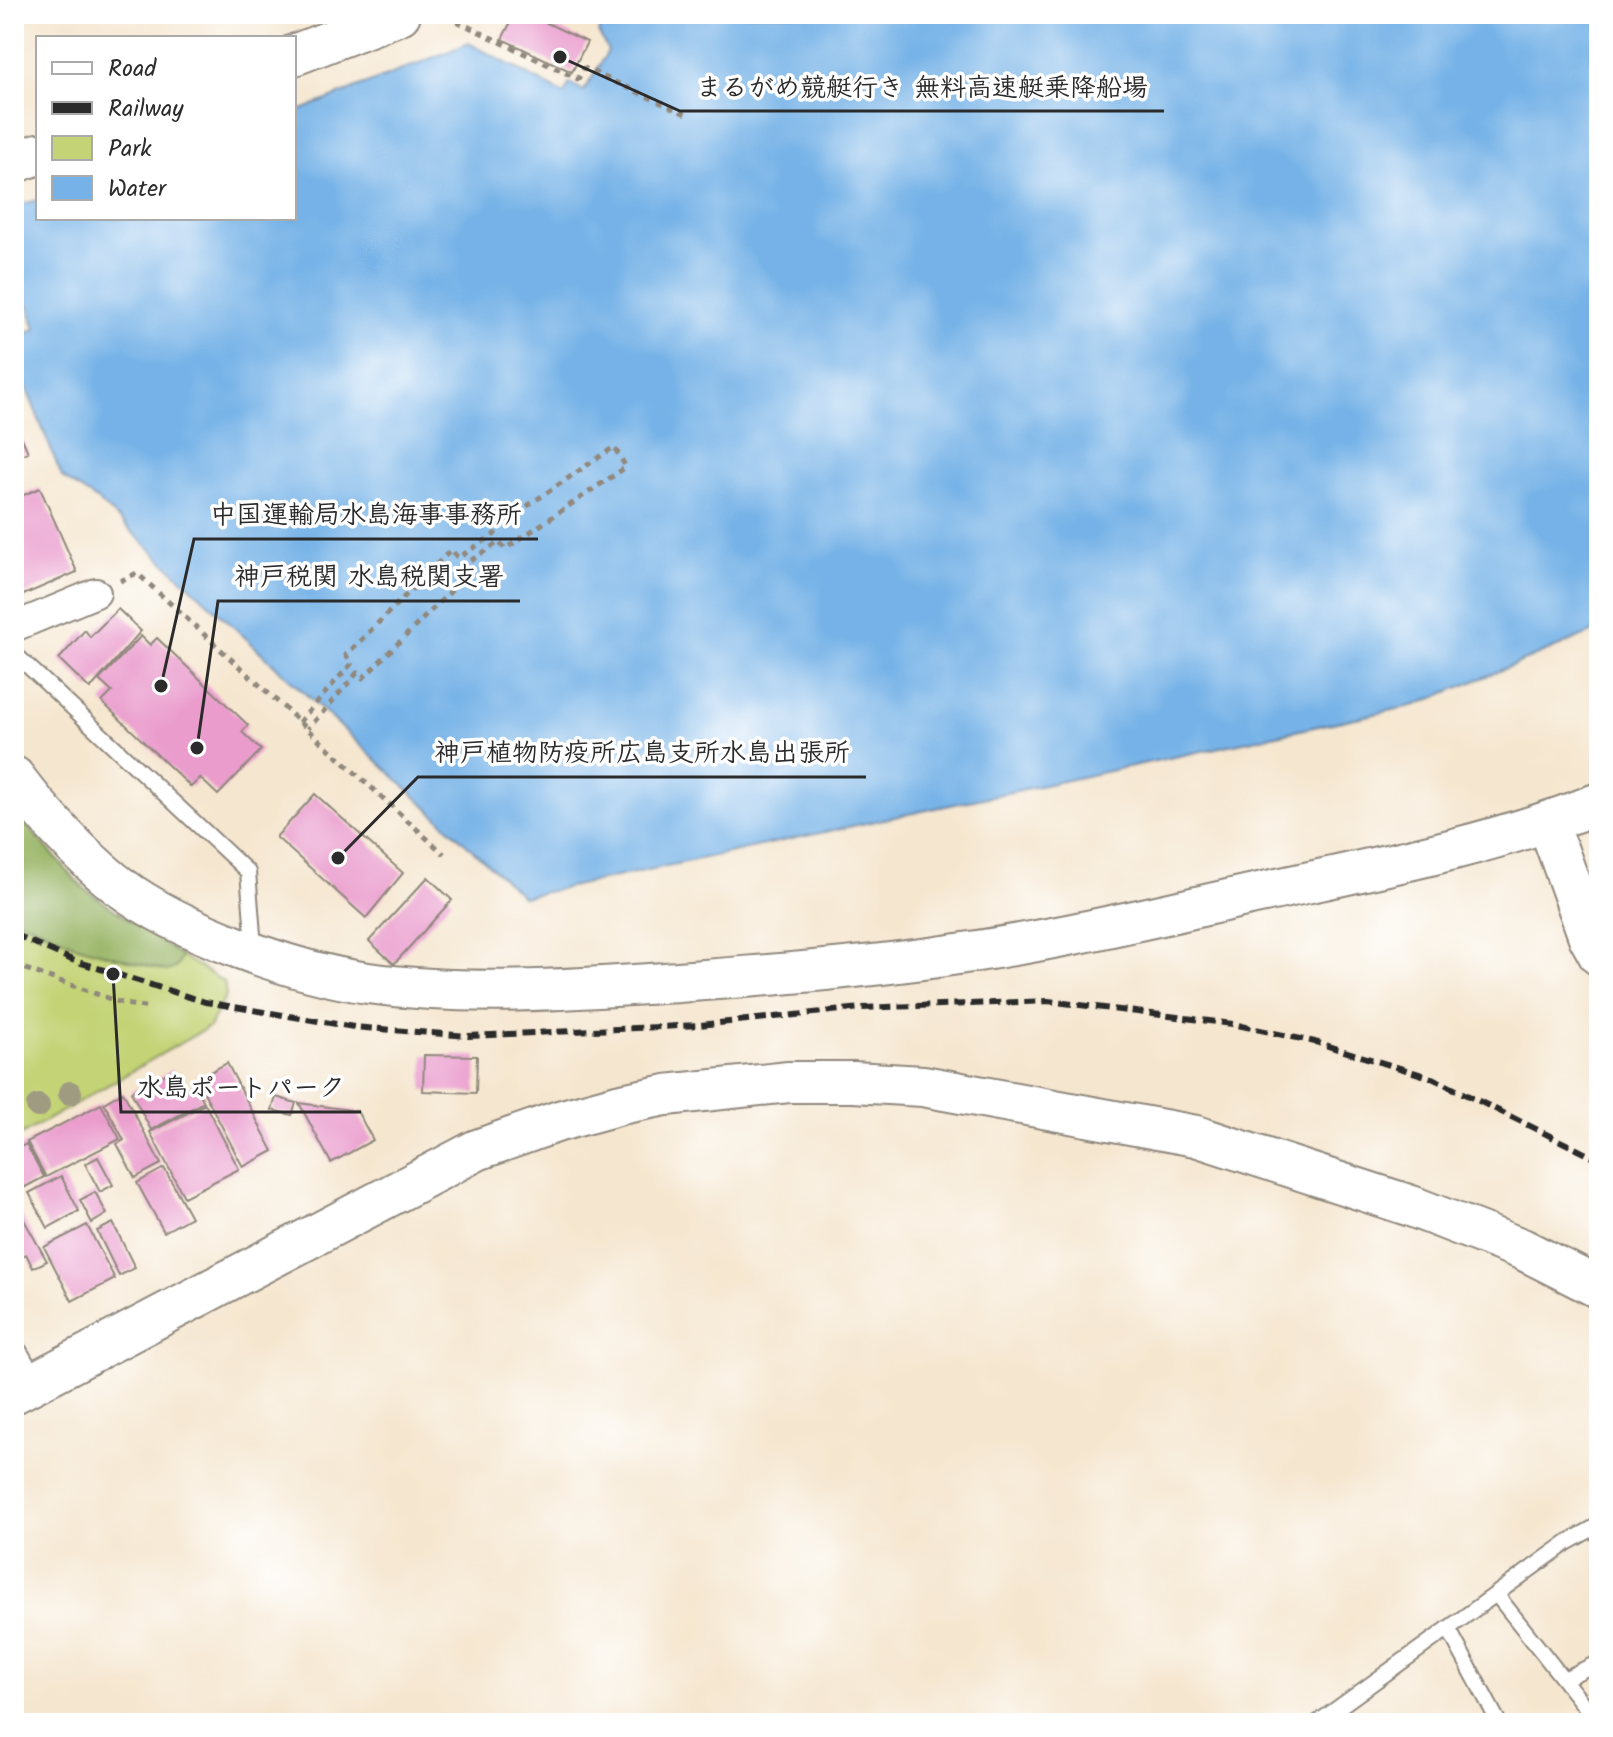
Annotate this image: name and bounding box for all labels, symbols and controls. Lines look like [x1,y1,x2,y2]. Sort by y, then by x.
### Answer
legend [36,36,296,220]
text: Road [108,50,157,89]
callout: まるがめ競艇行き 無料高速艇乗降船場 [680,61,1164,111]
text: まるがめ競艇行き 無料高速艇乗降船場 [696,68,1148,110]
text: Railway [108,90,184,129]
text: Park [108,130,152,169]
text: Water [108,170,168,209]
callout: 中国運輸局水島海事事務所 [194,489,538,539]
text: 中国運輸局水島海事事務所 [210,495,522,537]
callout: 神戸税関 水島税関支署 [218,551,520,601]
text: 神戸税関 水島税関支署 [234,557,504,599]
callout: 神戸植物防疫所広島支所水島出張所 [418,727,866,777]
text: 神戸植物防疫所広島支所水島出張所 [434,733,850,775]
callout: 水島ポートパーク [121,1062,361,1112]
text: 水島ポートパーク [137,1068,345,1110]

